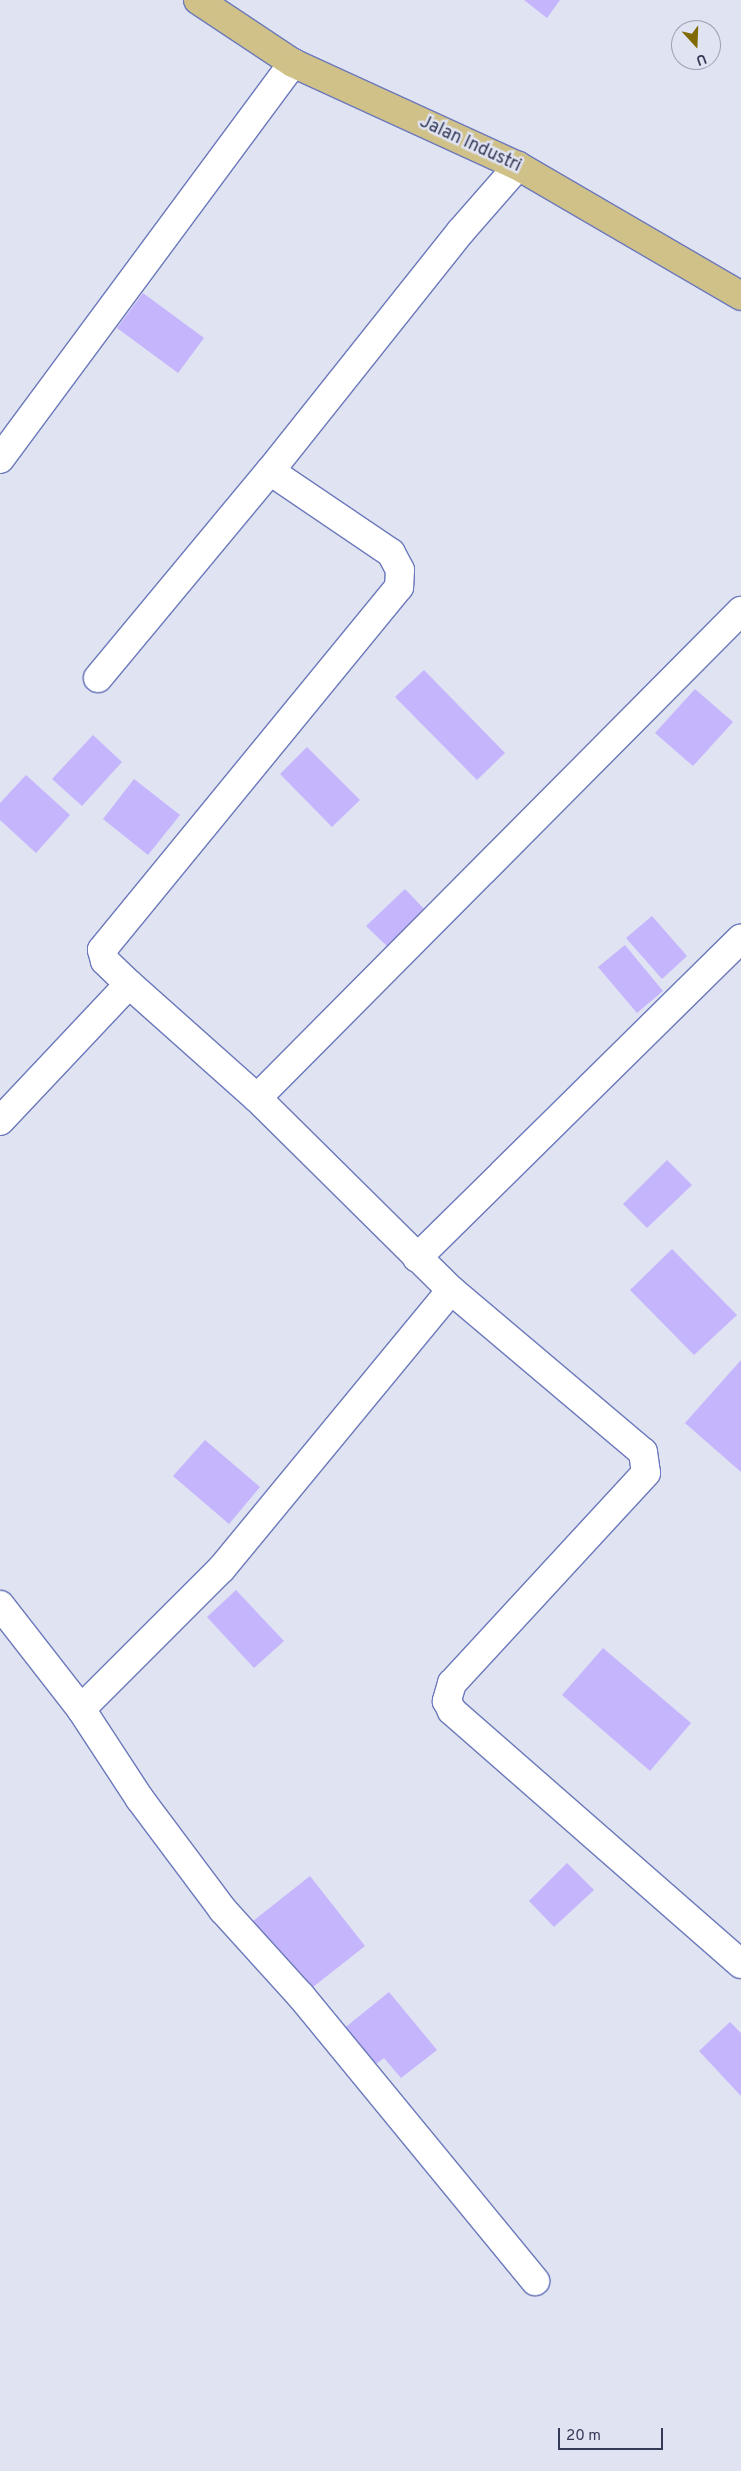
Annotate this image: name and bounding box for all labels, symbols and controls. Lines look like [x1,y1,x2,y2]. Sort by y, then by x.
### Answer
north arrow [671,20,721,70]
text: U [693,49,709,68]
street label: Jalan Industri [416,112,524,178]
scale bar [561,2418,666,2450]
text: 20 m [566,2427,601,2446]

